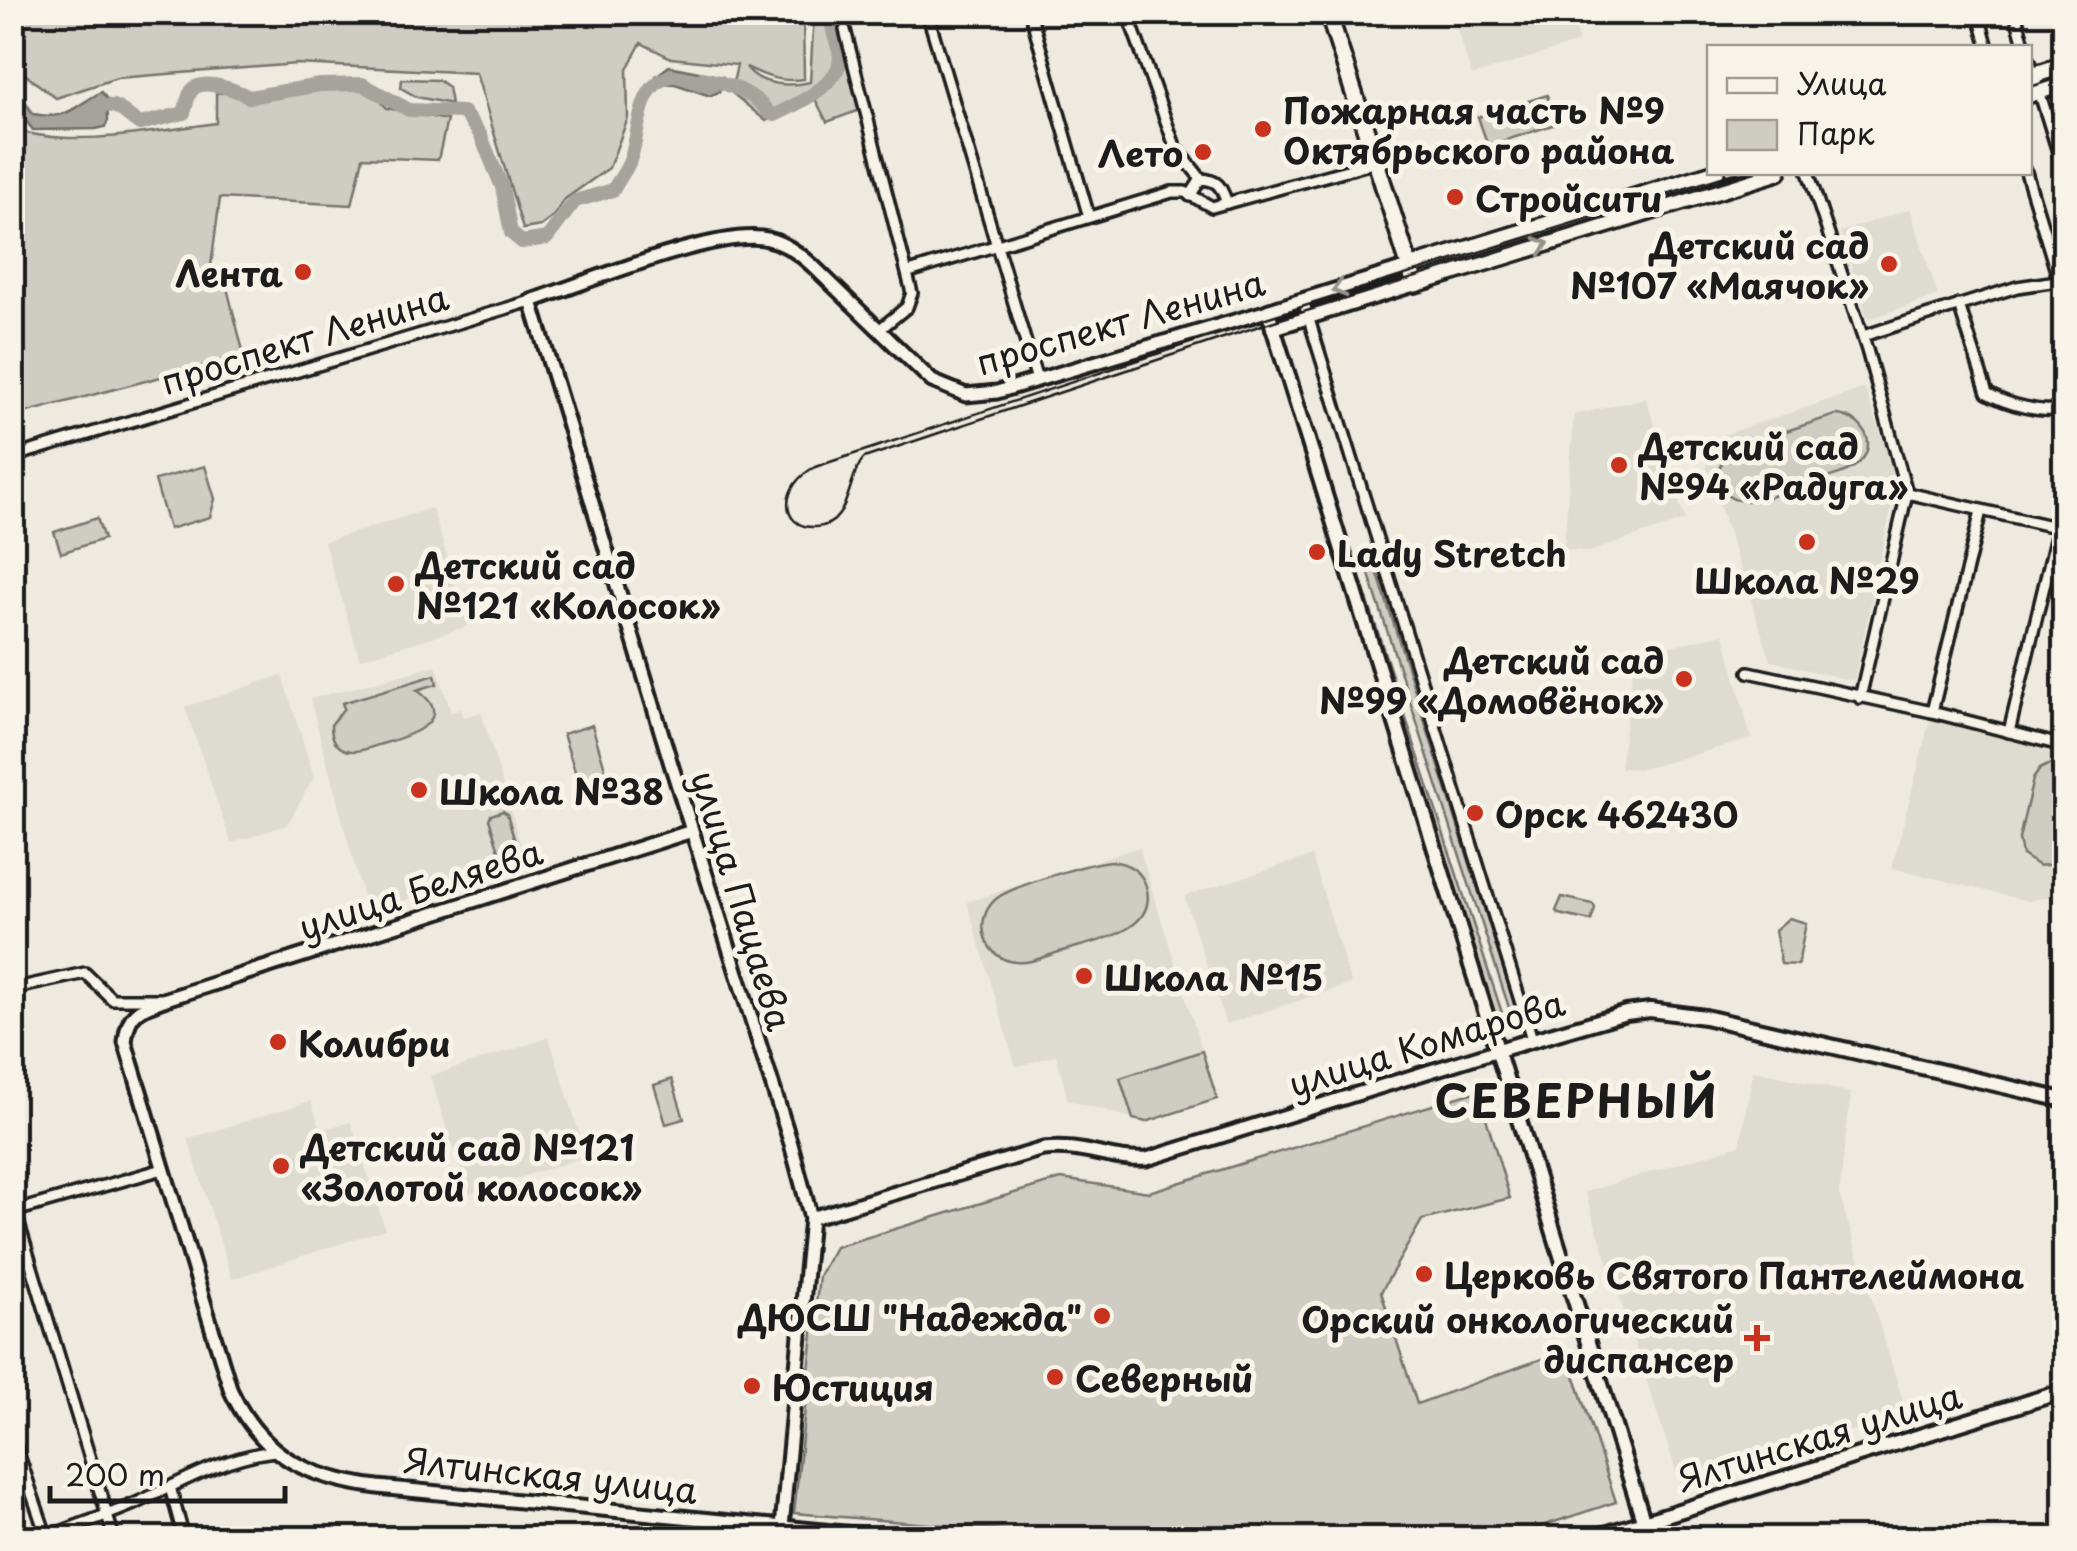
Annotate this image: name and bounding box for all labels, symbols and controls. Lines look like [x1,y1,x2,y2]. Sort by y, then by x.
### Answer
legend [1707,45,2032,175]
text: Улица [1797,60,1887,105]
place label: Пожарная часть №9 Октябрьского района [1283,83,1675,176]
text: Парк [1797,110,1875,155]
marker: Пожарная часть №9 Октябрьского района [1252,118,1274,140]
place label: Лето [1098,126,1183,179]
marker: Лето [1192,141,1214,163]
place label: Стройсити [1475,171,1663,224]
marker: Стройсити [1444,186,1466,208]
place label: Детский сад №107 «Маячок» [1570,218,1869,311]
one-way arrow [1533,236,1550,256]
place label: Лента [176,246,283,299]
marker: Детский сад №107 «Маячок» [1878,253,1900,275]
street label: проспект Ленина [969,254,1271,388]
marker: Лента [292,261,314,283]
street label: проспект Ленина [154,269,454,407]
one-way arrow [1331,277,1348,298]
place label: Детский сад №94 «Радуга» [1637,419,1908,512]
marker: Детский сад №94 «Радуга» [1608,454,1630,476]
place label: Lady Stretch [1337,526,1567,579]
marker: Школа №29 [1796,531,1818,553]
place label: Детский сад №121 «Колосок» [414,538,721,631]
marker: Lady Stretch [1306,541,1328,563]
place label: Школа №29 [1694,553,1920,606]
marker: Детский сад №121 «Колосок» [385,573,407,595]
place label: Детский сад №99 «Домовёнок» [1319,633,1664,726]
marker: Детский сад №99 «Домовёнок» [1673,668,1695,690]
place label: Школа №38 [439,764,664,817]
street label: улица Пацаева [678,764,808,1037]
marker: Школа №38 [408,779,430,801]
place label: Орск 462430 [1495,787,1738,840]
marker: Орск 462430 [1464,802,1486,824]
street label: улица Беляева [291,824,549,952]
place label: Школа №15 [1104,950,1323,1003]
marker: Школа №15 [1073,965,1095,987]
street label: улица Комарова [1281,975,1571,1109]
place label: Колибри [298,1016,451,1069]
marker: Колибри [267,1031,289,1053]
district label: СЕВЕРНЫЙ [1434,1065,1720,1133]
place label: Детский сад №121 «Золотой колосок» [299,1120,642,1213]
marker: Детский сад №121 «Золотой колосок» [270,1155,292,1177]
place label: Церковь Святого Пантелеймона [1444,1248,2025,1301]
marker: Церковь Святого Пантелеймона [1413,1263,1435,1285]
place label: ДЮСШ "Надежда" [736,1290,1082,1343]
place label: Орский онкологический диспансер [1301,1292,1734,1385]
marker: ДЮСШ "Надежда" [1091,1305,1113,1327]
marker: Орский онкологический диспансер [1744,1325,1770,1351]
place label: Северный [1075,1351,1253,1404]
place label: Юстиция [772,1360,934,1413]
marker: Северный [1044,1366,1066,1388]
street label: Ялтинская улица [1670,1368,1968,1504]
marker: Юстиция [741,1375,763,1397]
street label: Ялтинская улица [402,1432,700,1516]
scale bar [50,1441,285,1503]
text: 200 m [65,1451,165,1496]

